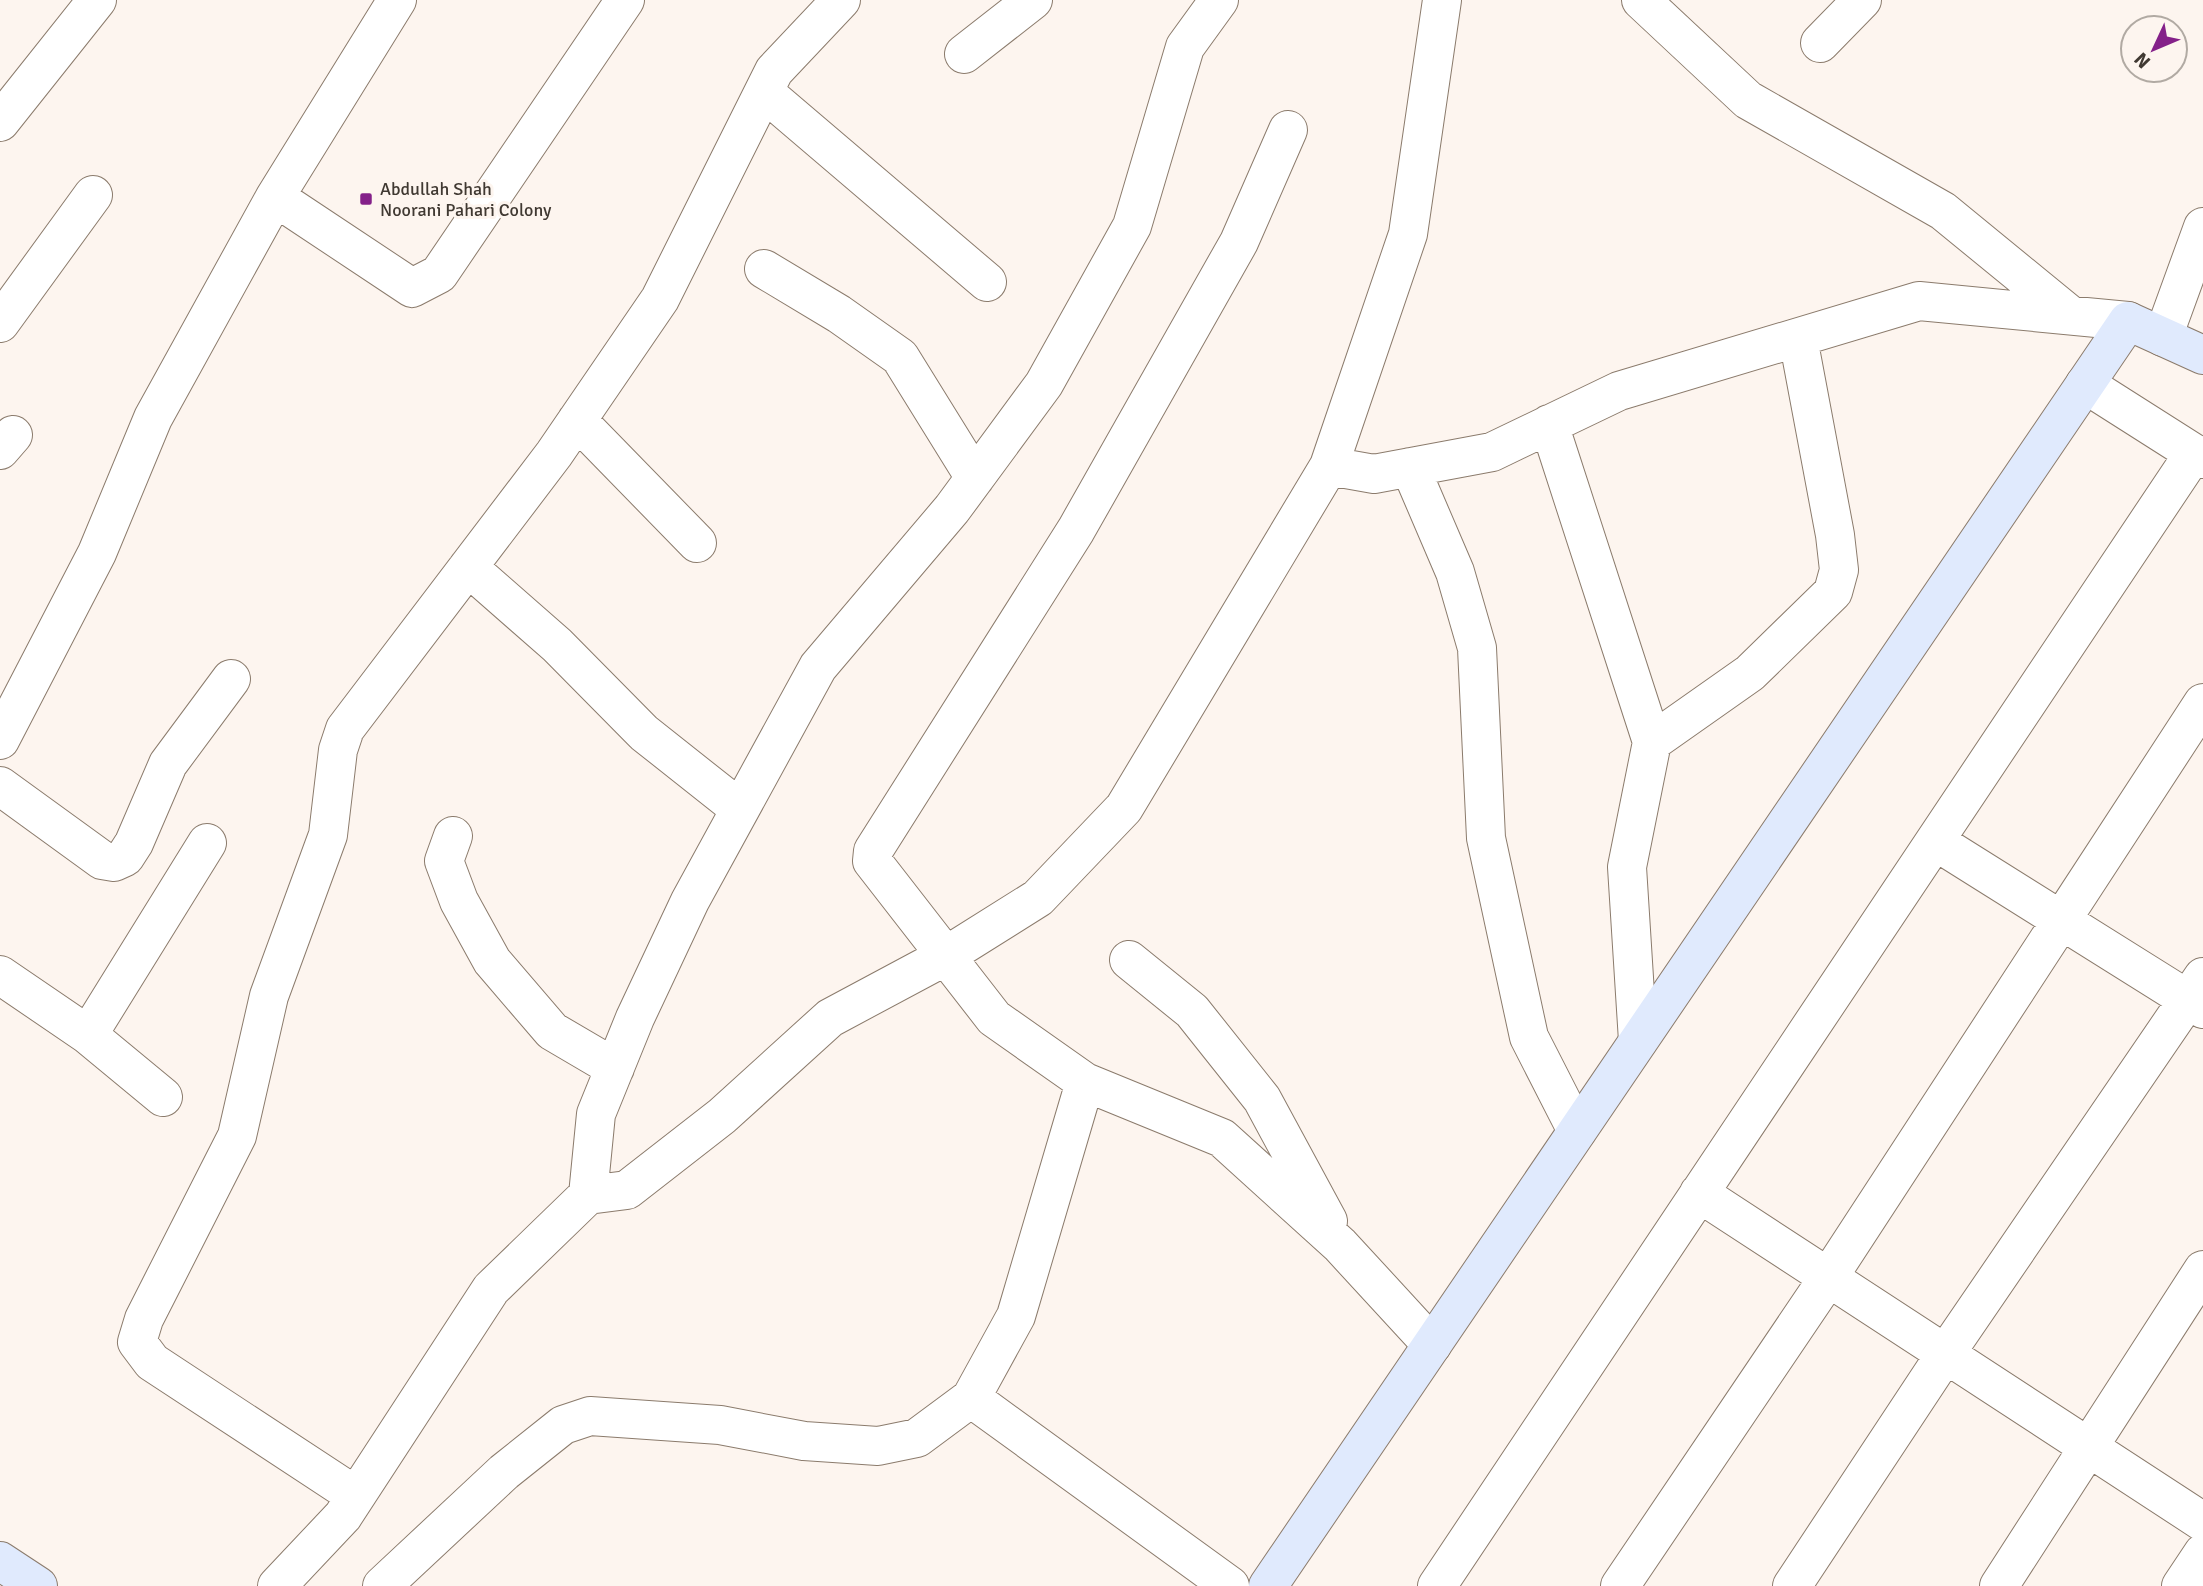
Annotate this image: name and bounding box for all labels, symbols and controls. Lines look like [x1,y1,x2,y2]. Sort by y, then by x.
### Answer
north arrow [2119,14,2189,84]
text: N [2129,47,2156,73]
place label: Abdullah Shah Noorani Pahari Colony [380,178,552,221]
marker: Abdullah Shah Noorani Pahari Colony [358,191,374,207]

